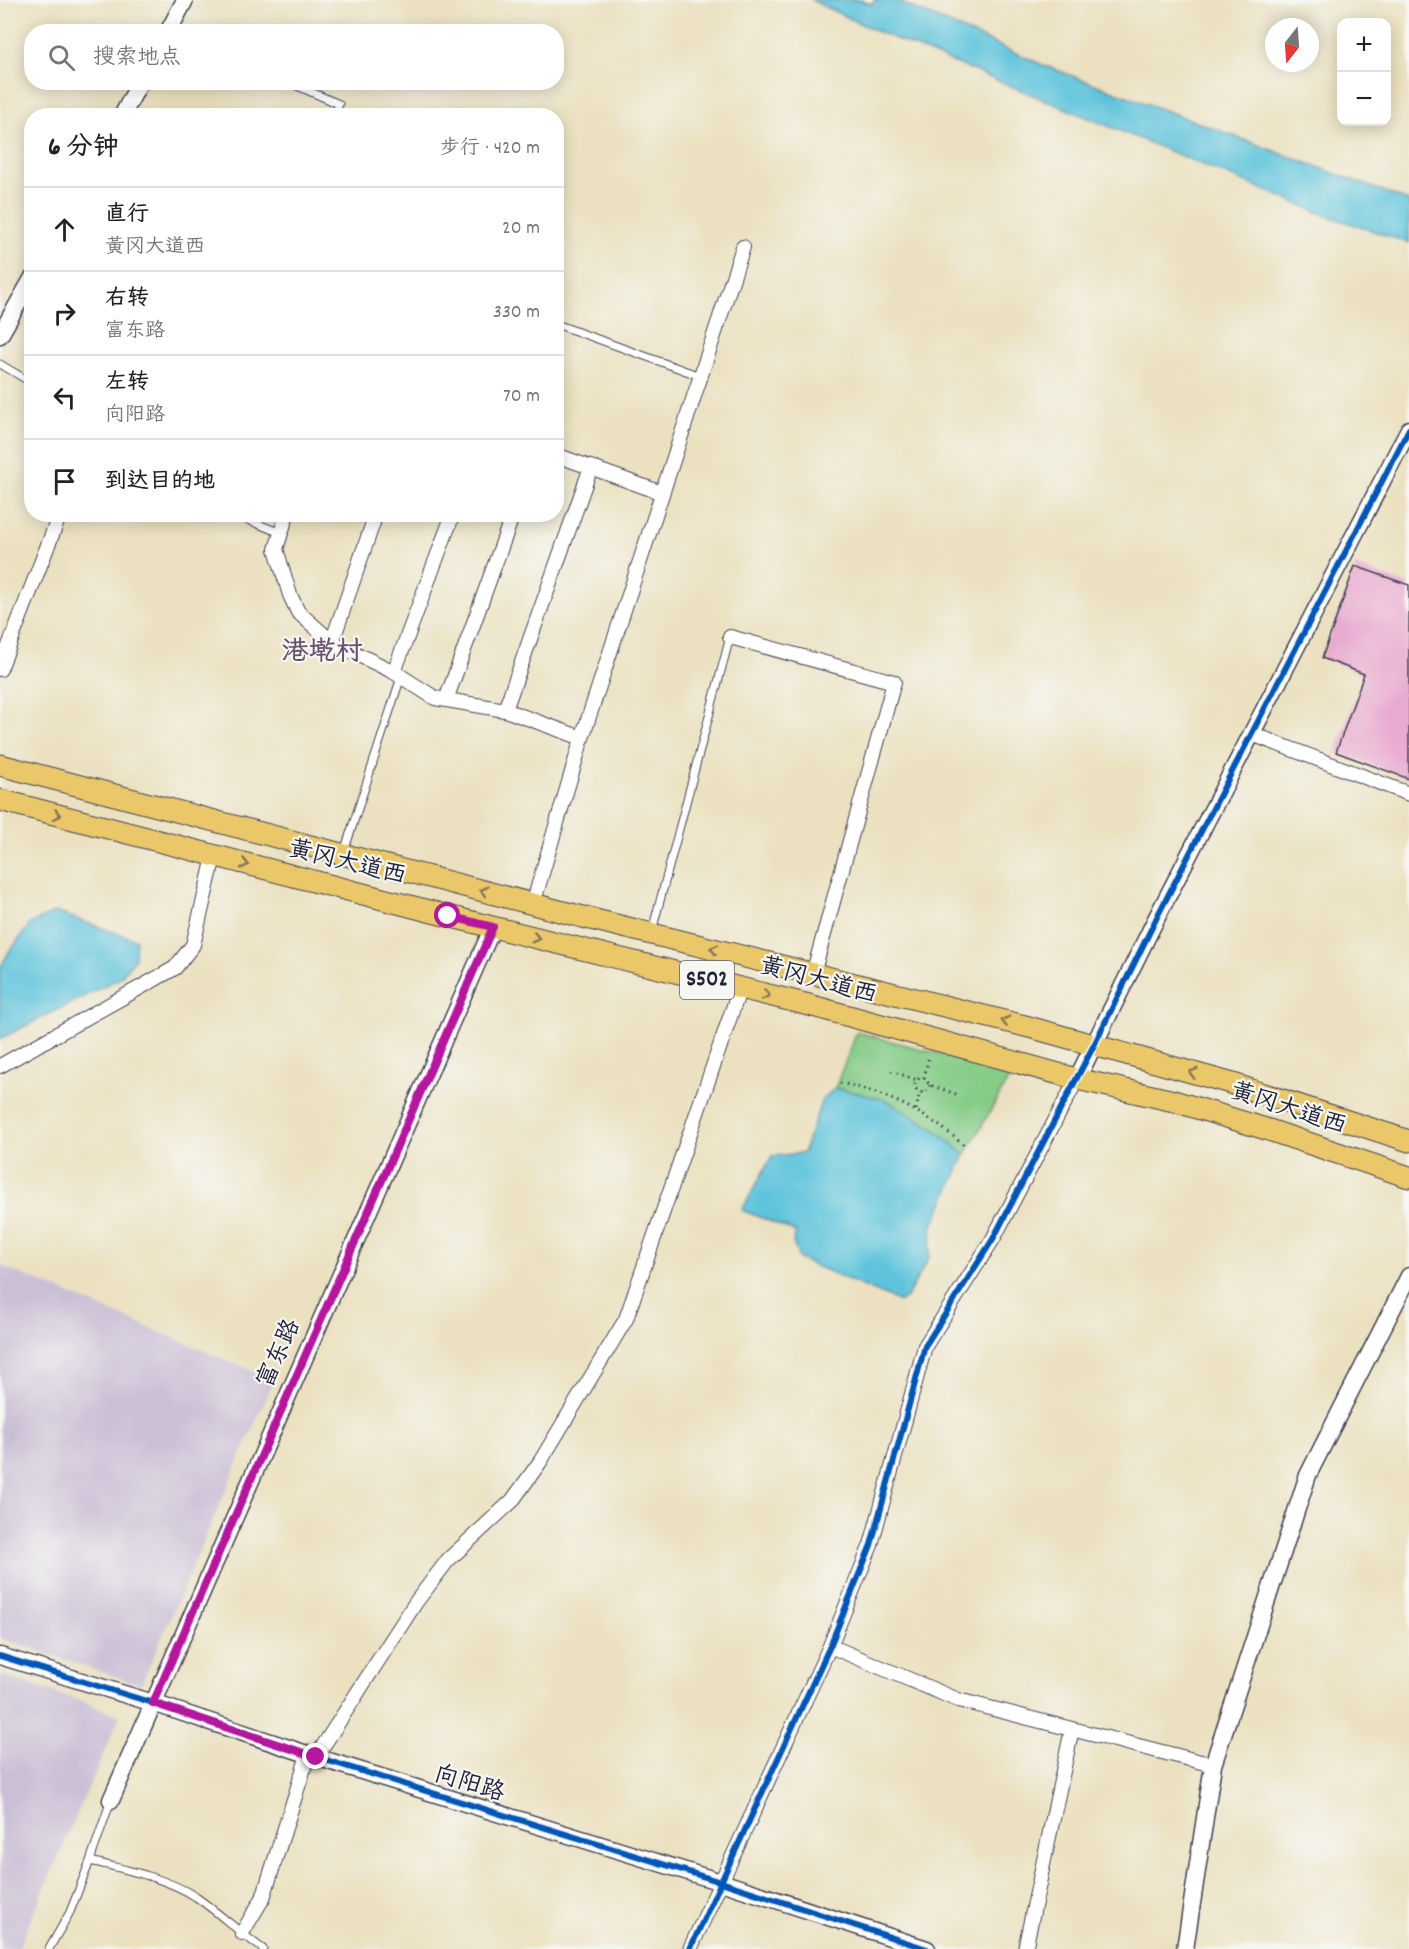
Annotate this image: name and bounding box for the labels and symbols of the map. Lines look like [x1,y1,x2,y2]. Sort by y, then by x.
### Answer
north arrow [1265,18,1319,72]
district label: 港墘村 [282,634,363,673]
one-way arrow [51,808,61,820]
street label: 黄冈大道西 [285,833,409,895]
one-way arrow [240,857,250,870]
one-way arrow [479,886,490,898]
route start [434,902,460,928]
one-way arrow [531,930,541,943]
one-way arrow [709,943,719,956]
street label: 黄冈大道西 [756,950,880,1014]
road number: S502 [680,961,734,999]
one-way arrow [761,987,771,1000]
one-way arrow [1000,1015,1010,1028]
one-way arrow [1188,1067,1198,1080]
street label: 黄冈大道西 [1226,1075,1350,1145]
street label: 富东路 [250,1314,310,1394]
route end [302,1743,328,1769]
street label: 向阳路 [430,1758,508,1812]

